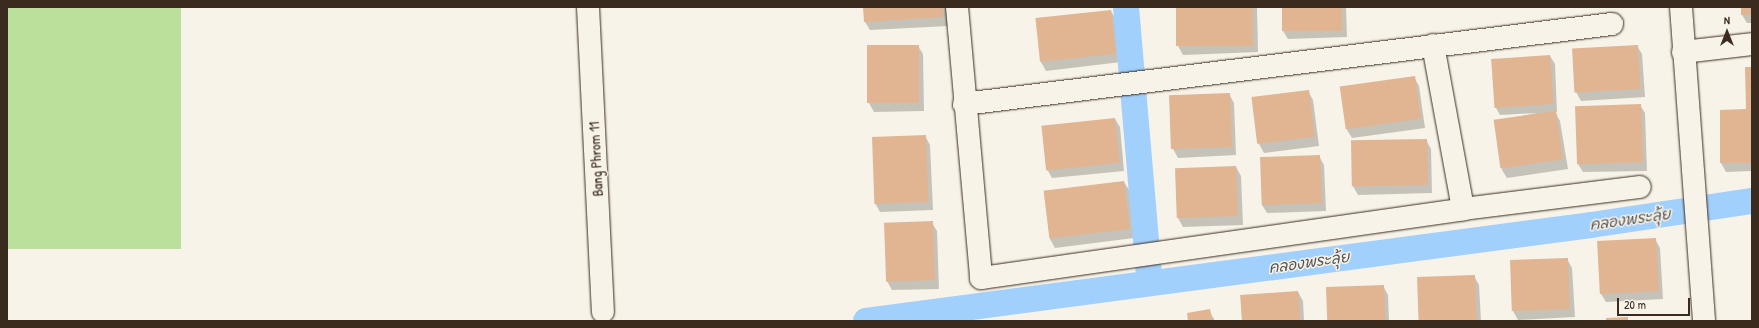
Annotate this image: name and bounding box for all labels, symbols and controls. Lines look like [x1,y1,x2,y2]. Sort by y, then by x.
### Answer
north arrow [1707,12,1747,52]
text: N [1724,13,1730,27]
street label: Bang Phrom 11 [586,121,606,197]
water label: คลองพระลุ้ย [1588,204,1672,234]
water label: คลองพระลุ้ย [1267,247,1351,277]
scale bar [1619,290,1692,316]
text: 20 m [1624,296,1646,313]

